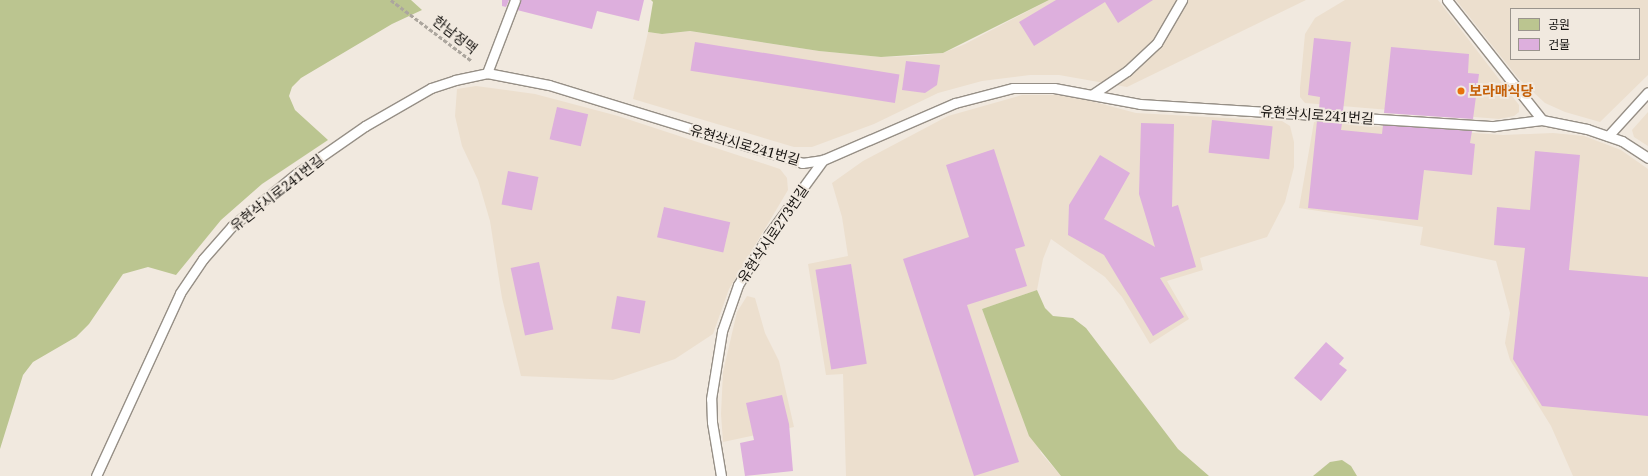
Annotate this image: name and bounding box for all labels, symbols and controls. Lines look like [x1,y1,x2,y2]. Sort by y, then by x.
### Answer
legend [1510,8,1640,60]
street label: 한남정맥 [430,13,480,57]
text: 공원 [1548,16,1570,33]
text: 건물 [1548,36,1570,53]
place label: 보라매식당 [1469,83,1533,99]
marker: 보라매식당 [1456,86,1466,96]
street label: 유현삭시로241번길 [1260,103,1374,127]
street label: 유현삭시로241번길 [688,121,802,169]
street label: 유현삭시로241번길 [227,151,327,235]
street label: 유현삭시로273번길 [734,182,812,286]

